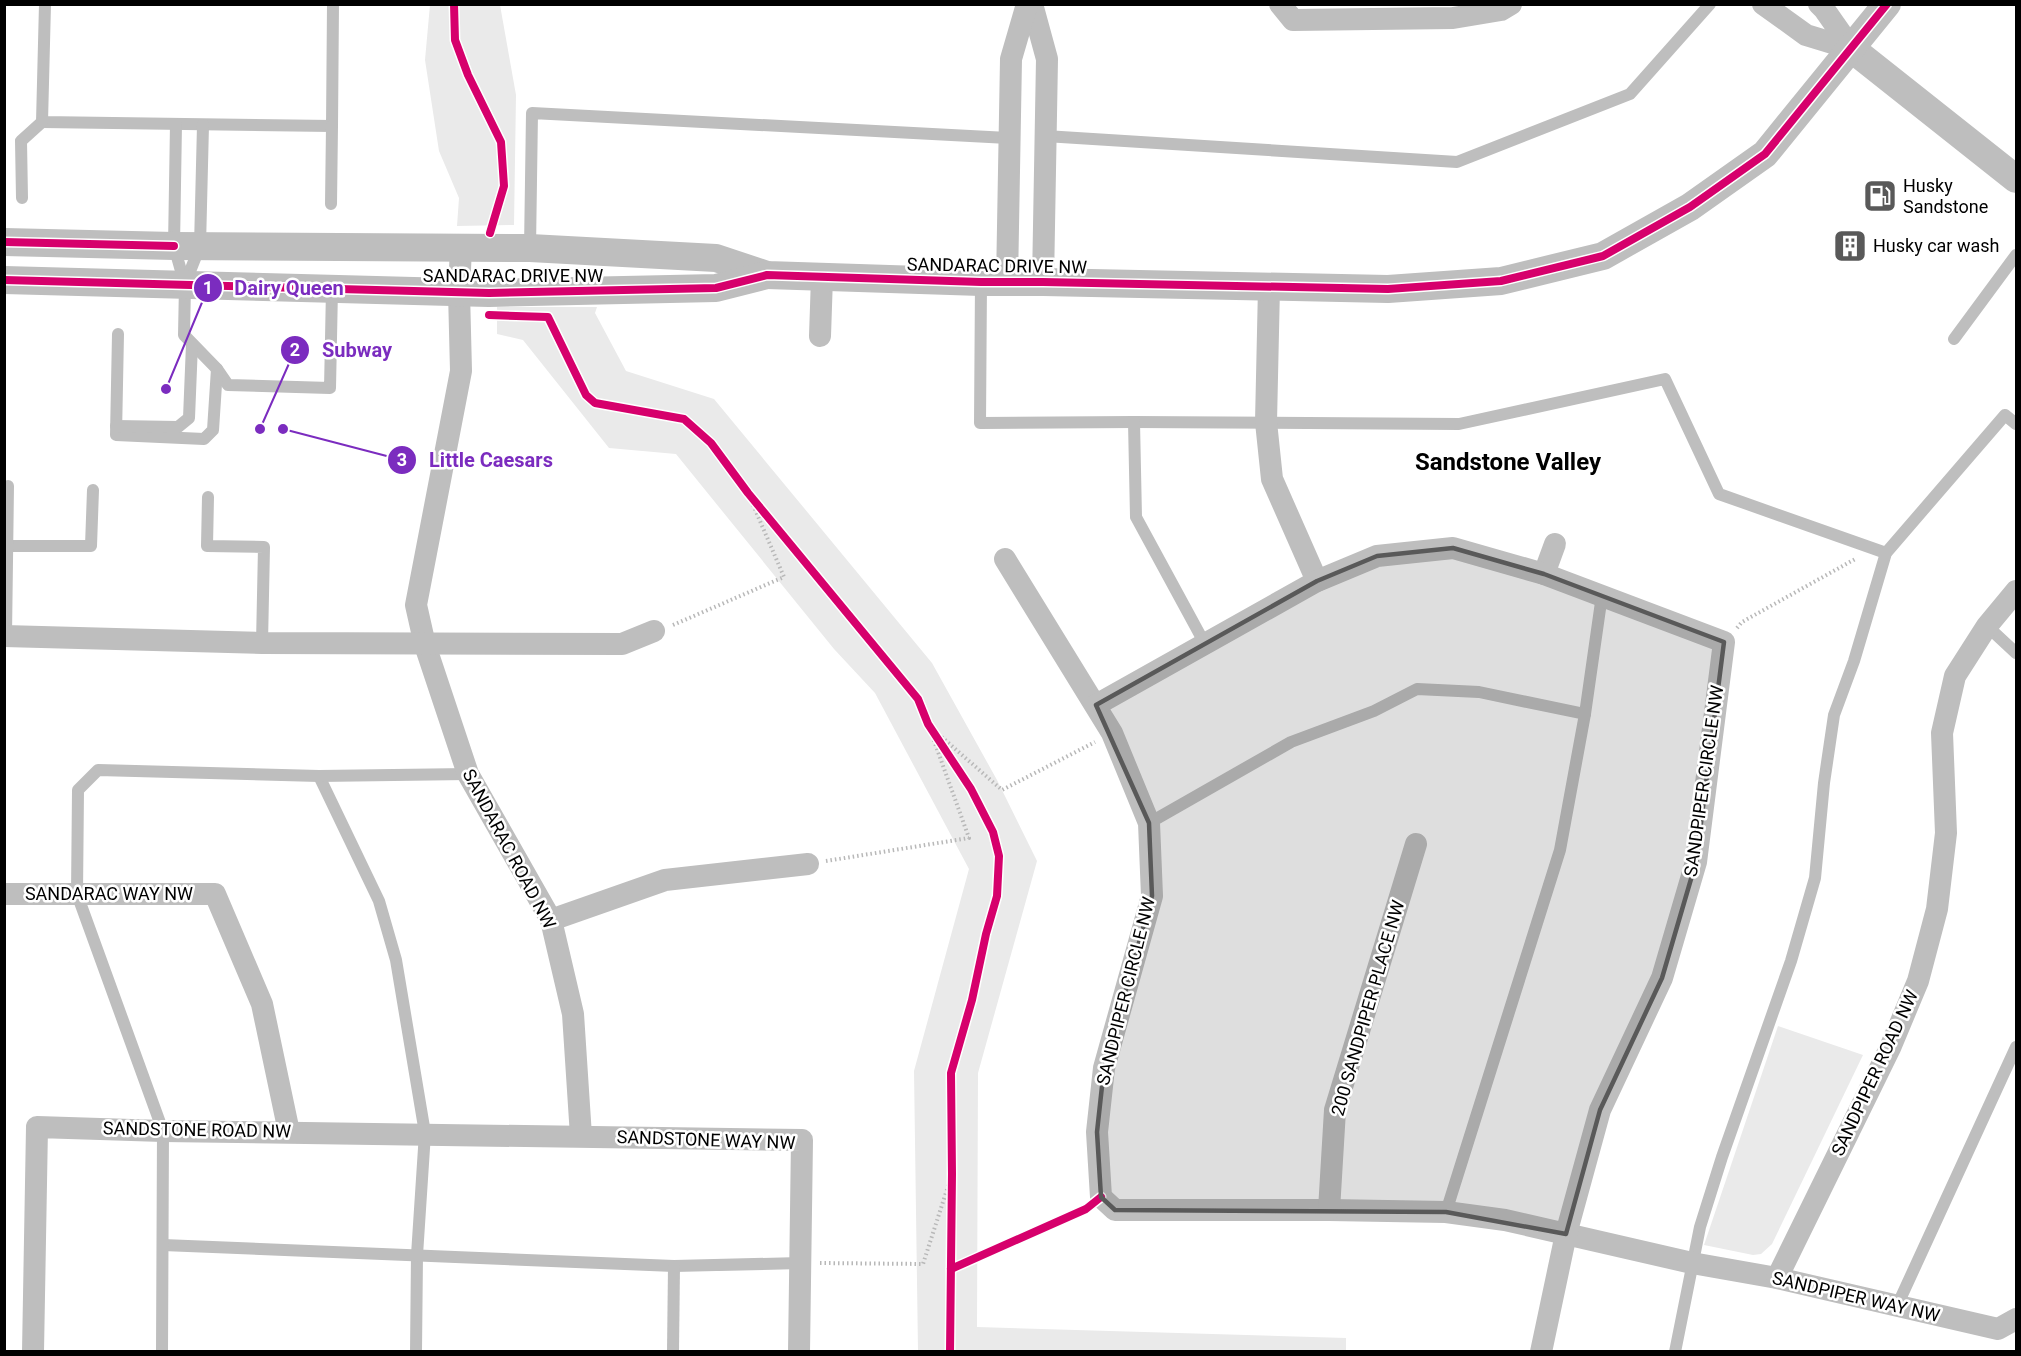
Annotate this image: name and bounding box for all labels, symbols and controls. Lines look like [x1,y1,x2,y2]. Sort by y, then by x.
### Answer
place label: Husky Sandstone [1903,175,1988,217]
fuel station icon: Husky Sandstone [1862,178,1898,214]
building icon: Husky car wash [1832,228,1868,264]
place label: Husky car wash [1873,235,1999,256]
street label: SANDARAC DRIVE NW [907,253,1087,278]
street label: SANDARAC DRIVE NW [423,265,603,286]
callout: Dairy Queen [193,269,356,307]
text: Dairy Queen [234,276,344,300]
text: 1 [203,277,213,298]
callout: Subway [280,331,404,369]
text: Subway [322,338,393,362]
text: 2 [290,339,300,360]
callout: Little Caesars [387,441,565,479]
text: Little Caesars [429,448,553,472]
district label: Sandstone Valley [1415,448,1602,476]
text: 3 [397,449,407,470]
street label: SANDPIPER CIRCLE NW [1680,684,1727,878]
street label: SANDARAC ROAD NW [458,765,560,932]
street label: SANDARAC WAY NW [25,883,193,904]
street label: SANDPIPER CIRCLE NW [1092,895,1159,1087]
street label: 200 SANDPIPER PLACE NW [1327,898,1408,1118]
street label: SANDPIPER ROAD NW [1827,986,1922,1159]
street label: SANDSTONE ROAD NW [103,1117,291,1142]
street label: SANDSTONE WAY NW [616,1126,796,1153]
street label: SANDPIPER WAY NW [1770,1267,1942,1326]

